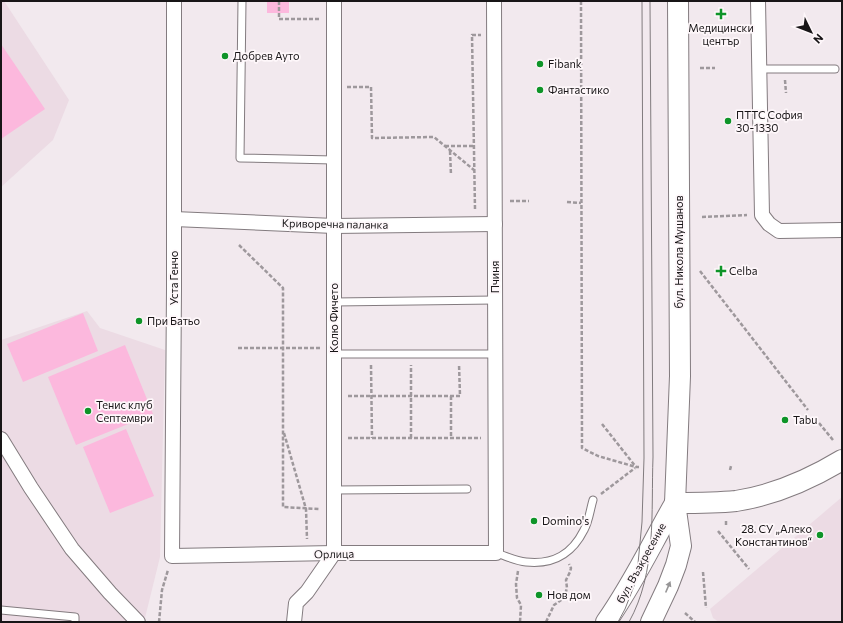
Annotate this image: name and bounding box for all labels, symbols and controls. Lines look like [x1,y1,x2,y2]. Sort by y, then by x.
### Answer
marker: Медицински център [715,8,727,20]
north arrow [791,12,831,52]
place label: Медицински център [688,21,754,47]
text: N [811,32,826,47]
place label: Добрев Ауто [233,49,300,62]
marker: Добрев Ауто [220,51,230,61]
place label: Fibank [548,57,582,70]
marker: Fibank [535,59,545,69]
place label: Фантастико [548,83,610,96]
marker: Фантастико [535,85,545,95]
place label: ПТТС София 30-1330 [736,108,802,134]
marker: ПТТС София 30-1330 [723,116,733,126]
street label: бул. Никола Мушанов [672,195,685,309]
street label: Криворечна паланка [282,216,388,231]
street label: Уста Генчо [167,250,180,305]
street label: Пчиня [488,261,501,293]
place label: Celba [729,264,757,277]
marker: Celba [716,266,726,276]
street label: Колю Фичето [327,283,340,353]
place label: При Батьо [147,314,200,327]
marker: При Батьо [134,316,144,326]
place label: Тенис клуб Септември [96,398,153,424]
marker: Тенис клуб Септември [83,406,93,416]
place label: Tabu [793,413,818,426]
marker: Tabu [780,415,790,425]
place label: Domino's [542,514,589,527]
marker: Domino's [529,516,539,526]
street label: бул. Възкресение [613,520,668,605]
place label: 28. СУ „Алеко Константинов“ [735,522,813,548]
marker: 28. СУ „Алеко Константинов“ [815,530,825,540]
street label: Орлица [314,547,354,560]
one-way arrow [665,580,671,592]
place label: Нов дом [547,588,591,601]
marker: Нов дом [534,590,544,600]

